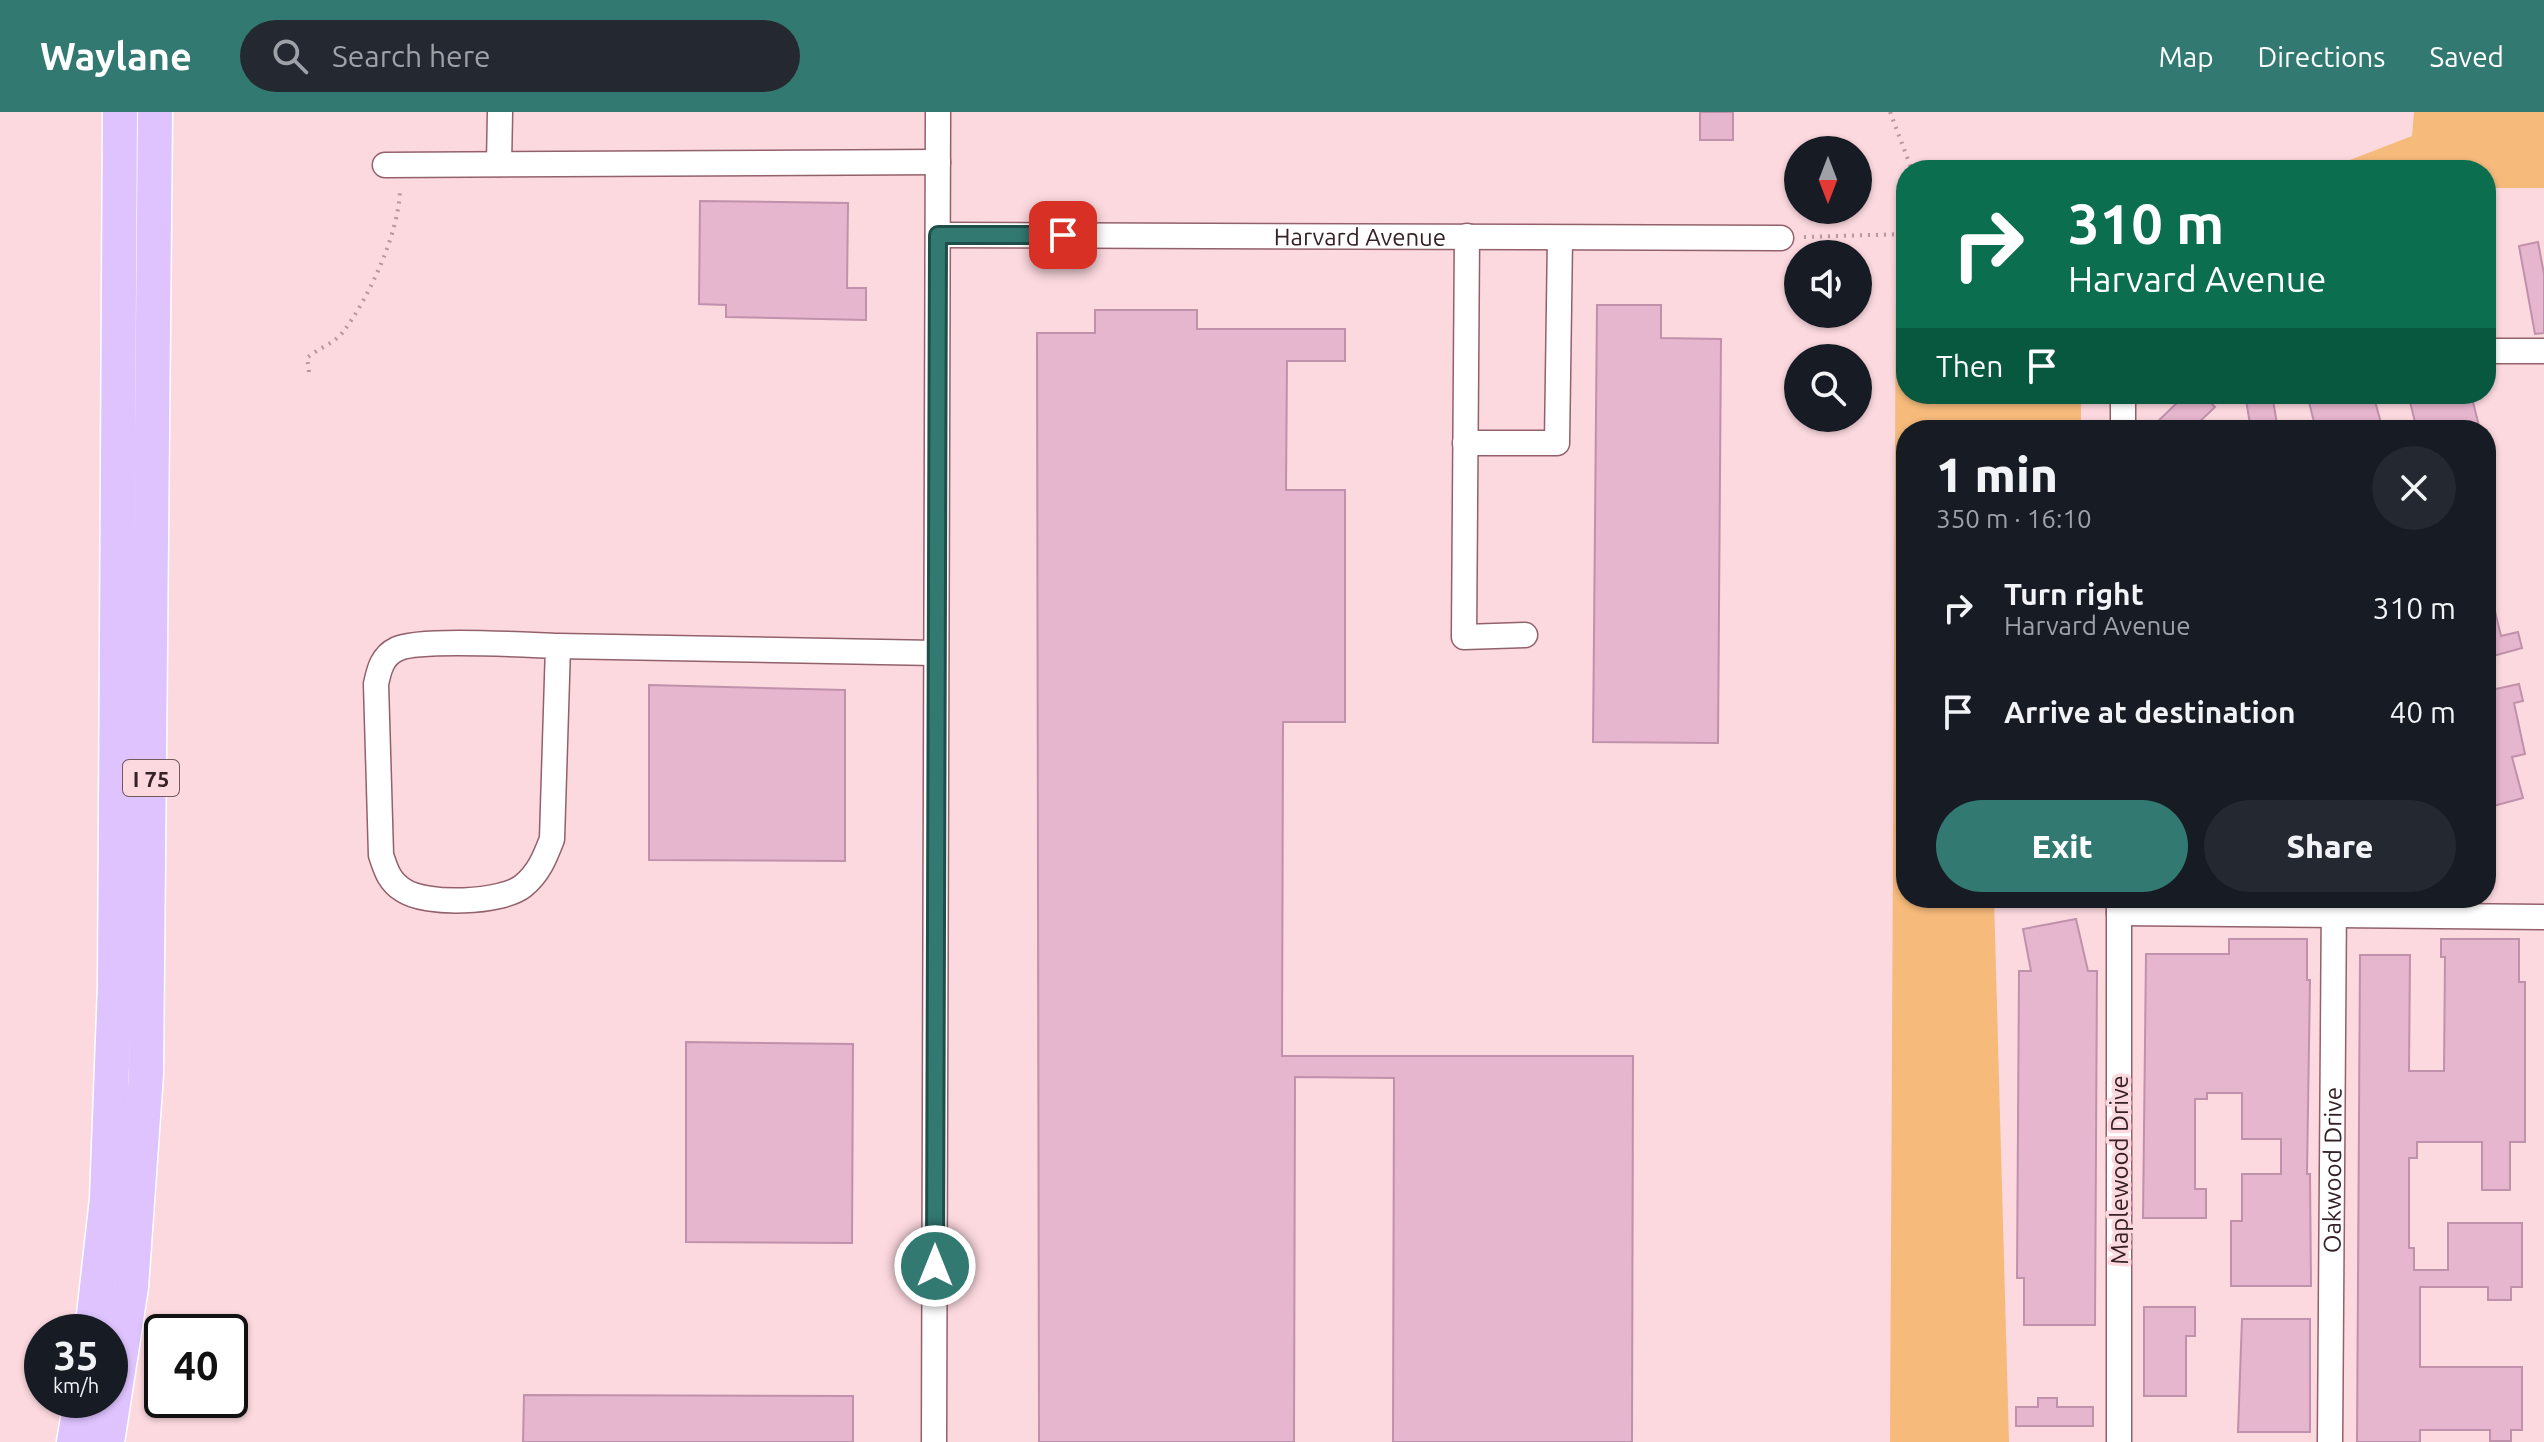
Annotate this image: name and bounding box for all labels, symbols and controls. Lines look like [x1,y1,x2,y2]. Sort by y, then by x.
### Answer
search box [240,20,800,92]
icon: search [268,34,312,78]
text: Waylane [40,35,192,77]
text: Search here [332,39,491,73]
text: Map [2158,41,2214,72]
text: Directions [2258,41,2385,72]
text: Saved [2429,41,2504,72]
north arrow [1784,136,1872,224]
map controls [1784,136,1872,432]
icon: right [1936,192,2040,296]
text: 310 m [2068,192,2224,255]
pin [1029,201,1097,269]
icon: arrive [1041,213,1085,257]
street label: Harvard Avenue [1274,223,1446,250]
button: sound [1784,240,1872,328]
text: Harvard Avenue [2068,258,2326,299]
button: search [1784,344,1872,432]
icon: arrive [2020,344,2064,388]
text: Then [1936,349,2004,383]
button: close [2372,446,2456,530]
text: 1 min [1936,447,2058,501]
text: 350 m · 16:10 [1936,504,2092,533]
text: Turn right [2004,577,2144,611]
icon: right [1936,586,1980,630]
text: 310 m [2372,591,2456,625]
text: Harvard Avenue [2004,611,2191,640]
icon: arrive [1936,690,1980,734]
text: Arrive at destination [2004,695,2296,729]
text: 40 m [2389,695,2456,729]
road number: I 75 [123,760,179,796]
button: Exit [1936,800,2188,892]
button: Share [2204,800,2456,892]
street label: Maplewood Drive [2106,1075,2133,1265]
street label: Oakwood Drive [2318,1087,2346,1253]
position arrow [893,1224,977,1308]
speed limit sign: 40 [144,1314,248,1418]
text: 35 [53,1333,99,1378]
text: km/h [53,1374,99,1397]

